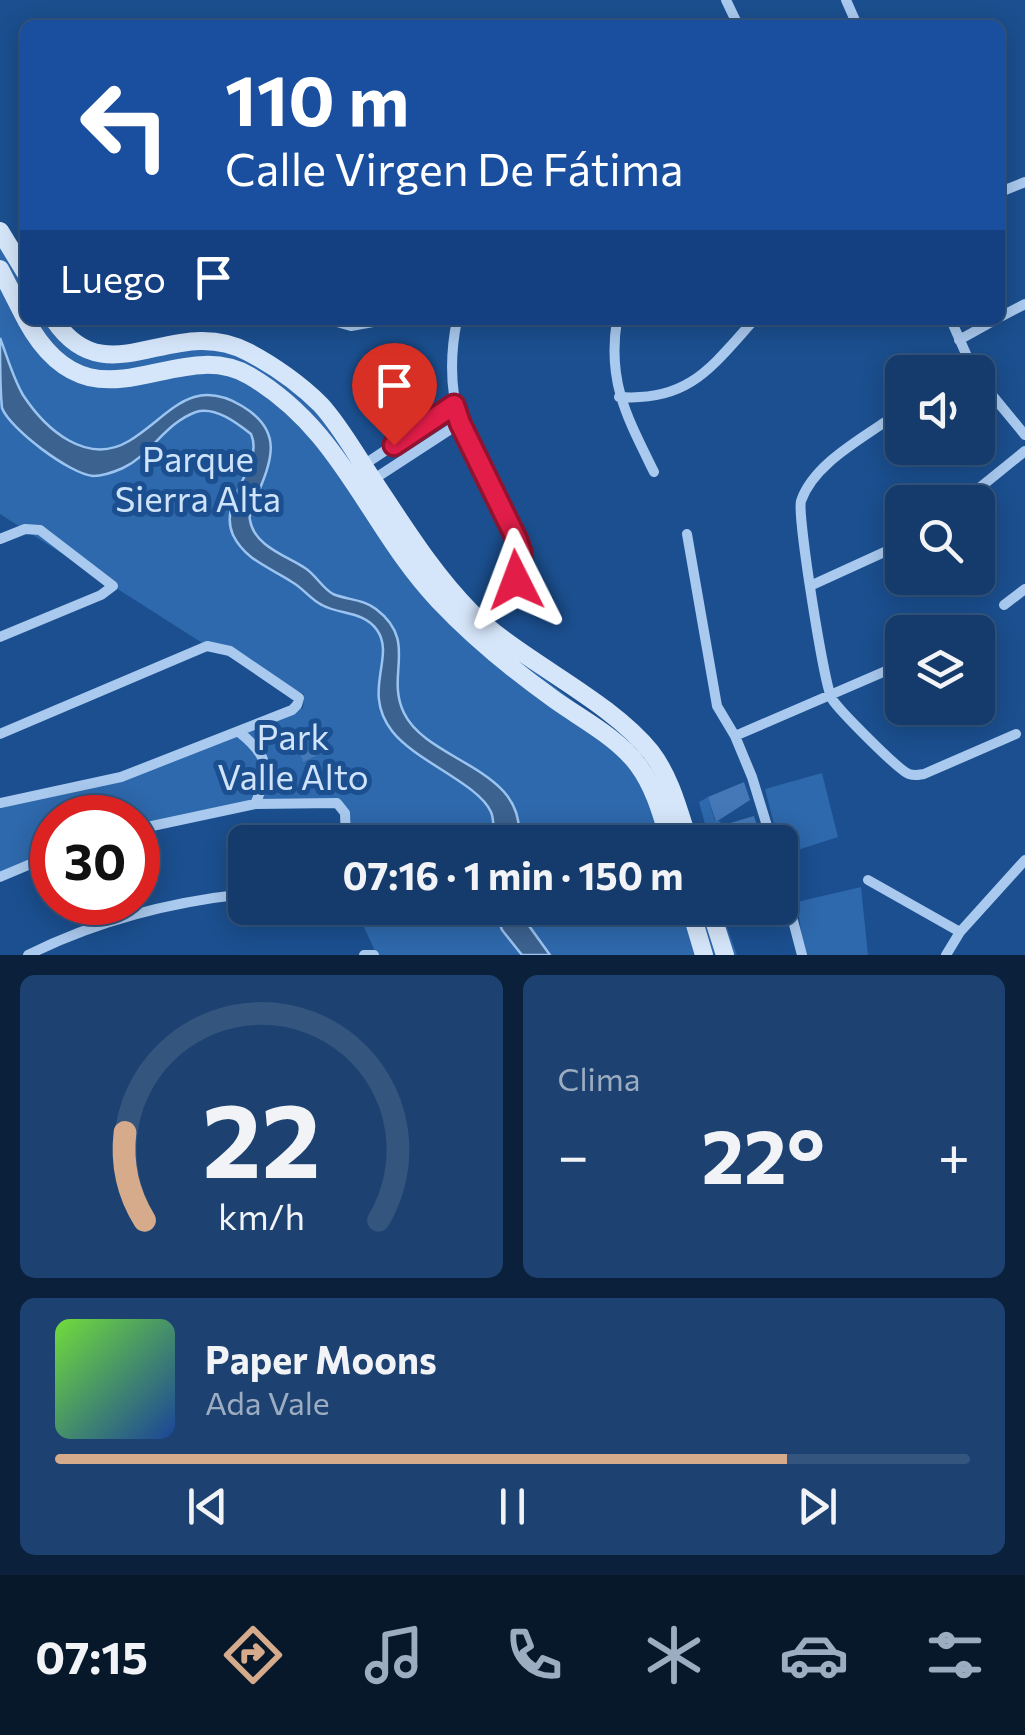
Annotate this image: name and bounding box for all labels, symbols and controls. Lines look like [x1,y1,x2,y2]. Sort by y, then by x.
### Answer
text: 110 m [225,55,409,140]
icon: left [60,60,190,190]
text: Calle Virgen De Fátima [225,140,684,195]
icon: arrive [186,250,241,305]
text: Luego [60,254,166,301]
pin [352,343,437,446]
map controls [885,355,995,725]
button: sound [885,355,995,465]
icon: arrive [367,358,422,413]
park label: Parque Sierra Alta [115,436,281,519]
button: search [885,485,995,595]
position arrow [464,528,568,632]
button: layers [885,615,995,725]
park label: Park Valle Alto [217,714,369,797]
speed limit sign: 30 [30,795,160,925]
text: 07:16 · 1 min · 150 m [343,851,683,898]
text: Clima [558,1058,640,1098]
text: 22 [202,1072,320,1199]
text: 22° [701,1108,825,1199]
text: − [558,1120,589,1187]
text: + [938,1120,970,1187]
text: km/h [218,1194,305,1237]
text: Paper Moons [205,1335,437,1382]
text: Ada Vale [205,1382,330,1422]
icon: previous [180,1479,235,1534]
icon: pause [485,1479,540,1534]
icon: next [790,1479,845,1534]
icon: directions [218,1620,288,1690]
icon: music [359,1620,429,1690]
icon: phone [499,1620,569,1690]
icon: climate [639,1620,709,1690]
icon: car [779,1620,849,1690]
icon: filters [920,1620,990,1690]
text: 07:15 [35,1628,148,1683]

